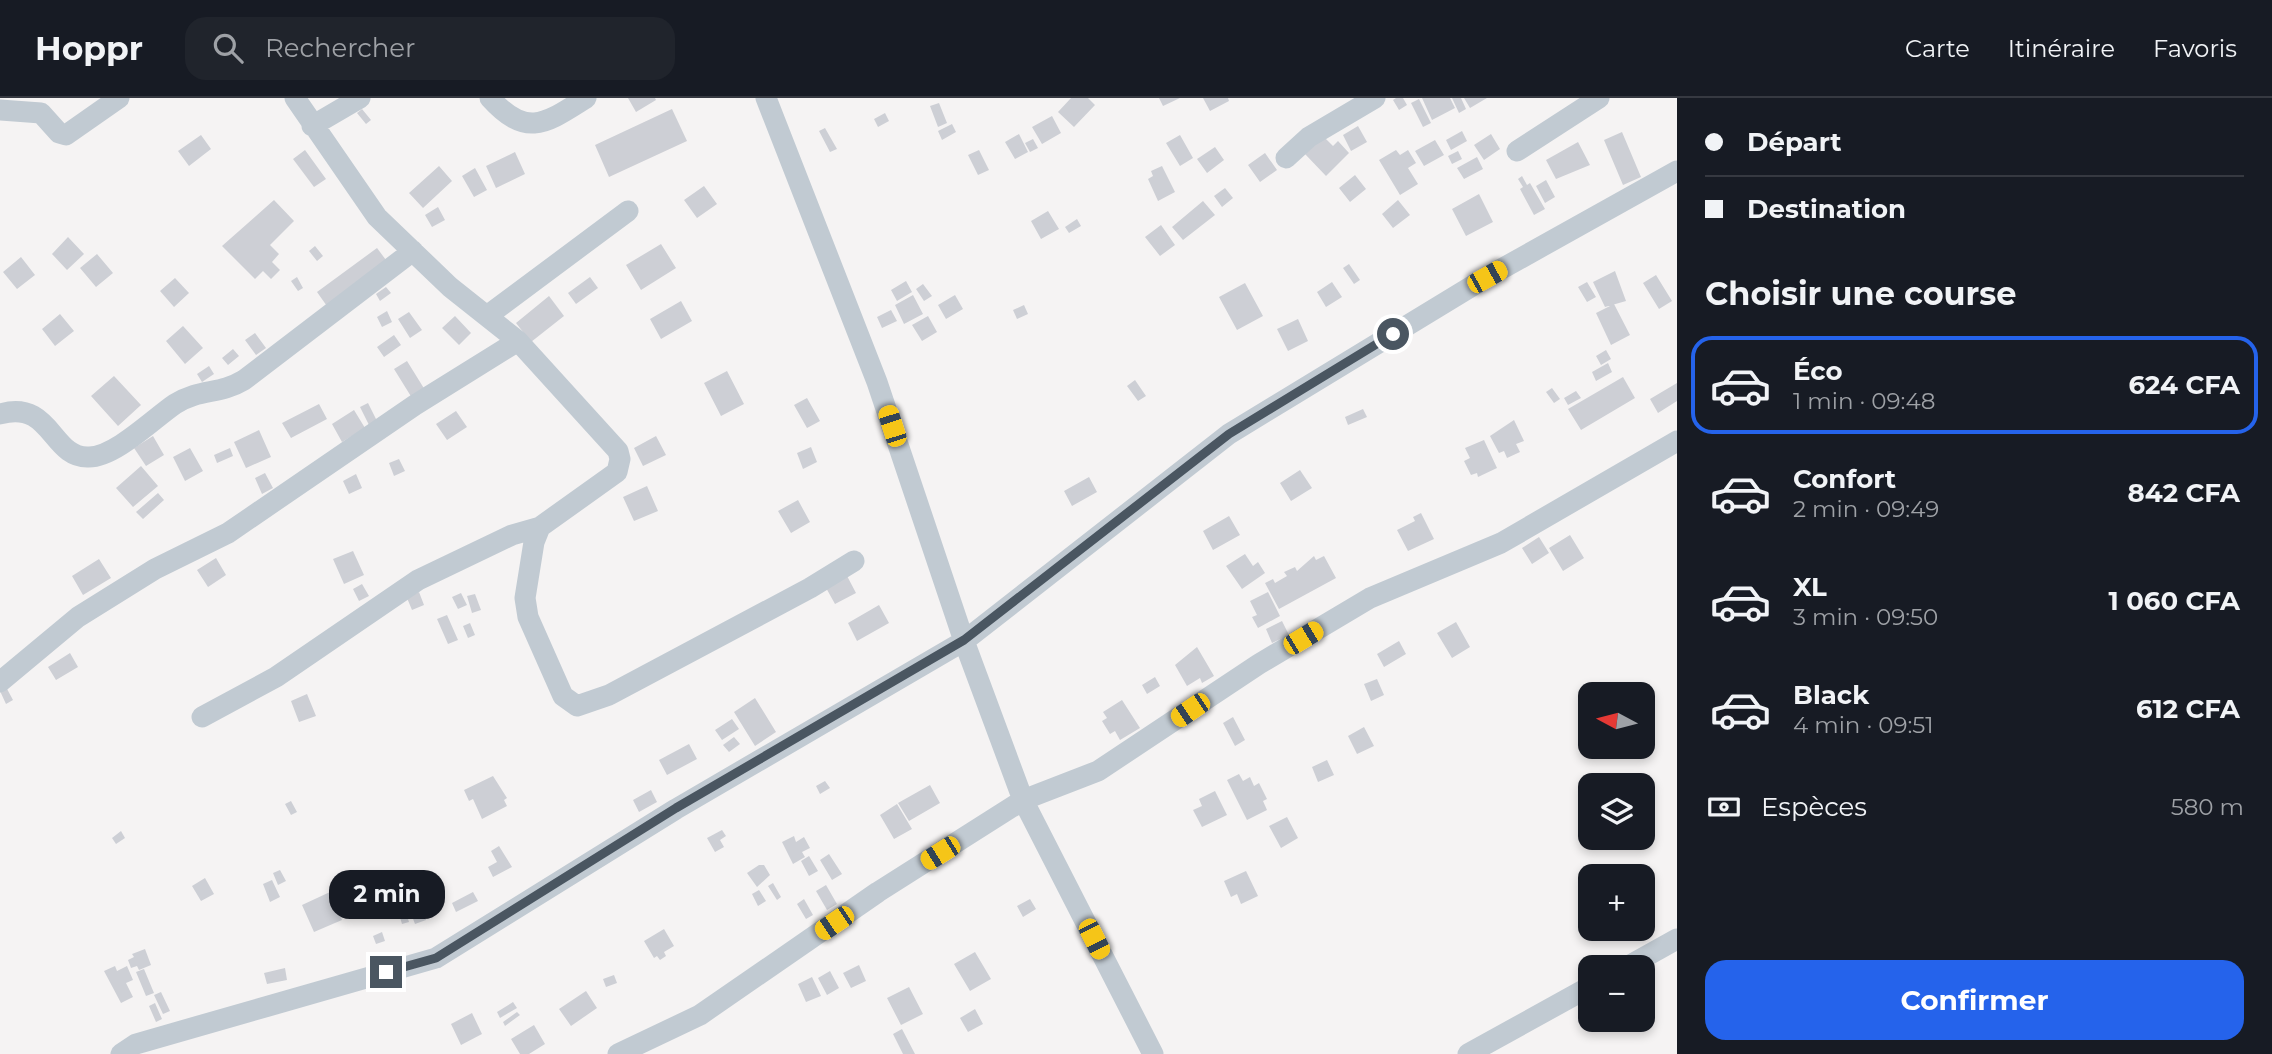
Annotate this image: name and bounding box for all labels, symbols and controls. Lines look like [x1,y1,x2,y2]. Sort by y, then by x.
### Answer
search box [185,17,675,80]
text: Hoppr [35,28,143,68]
icon: search [209,29,247,67]
text: Rechercher [265,32,416,64]
text: Carte [1905,34,1970,63]
text: Itinéraire [2008,34,2115,63]
text: Favoris [2153,34,2237,63]
text: Départ [1747,126,1842,158]
text: Destination [1747,193,1906,225]
car [1464,258,1511,296]
text: Choisir une course [1705,274,2017,313]
route start [1377,318,1409,350]
icon: car [1709,354,1772,417]
text: Éco [1793,355,1843,387]
text: 624 CFA [2128,369,2240,401]
text: 1 min · 09:48 [1793,387,1936,415]
car [876,403,909,449]
icon: car [1709,462,1772,525]
text: Confort [1793,463,1896,495]
text: 842 CFA [2128,477,2240,509]
text: 2 min · 09:49 [1793,495,1939,523]
icon: car [1709,570,1772,633]
text: XL [1793,571,1827,603]
text: 1 060 CFA [2109,585,2240,617]
text: 3 min · 09:50 [1793,603,1938,631]
car [1280,618,1327,658]
icon: car [1709,678,1772,741]
text: Black [1793,679,1869,711]
north arrow [1578,682,1656,760]
map controls [1578,682,1655,1032]
car [1167,690,1214,730]
text: 612 CFA [2136,693,2240,725]
text: 4 min · 09:51 [1793,711,1934,739]
button: layers [1578,773,1655,850]
icon: cash [1705,788,1743,826]
text: Espèces [1761,791,1867,823]
text: 580 m [2171,793,2244,821]
car [917,833,964,873]
button: + [1578,864,1655,941]
callout: 2 min [328,870,444,920]
text: 2 min [353,880,421,908]
car [811,903,858,943]
car [1076,916,1113,962]
button: − [1578,955,1655,1032]
route end [370,956,402,988]
button: Confirmer [1705,960,2244,1040]

